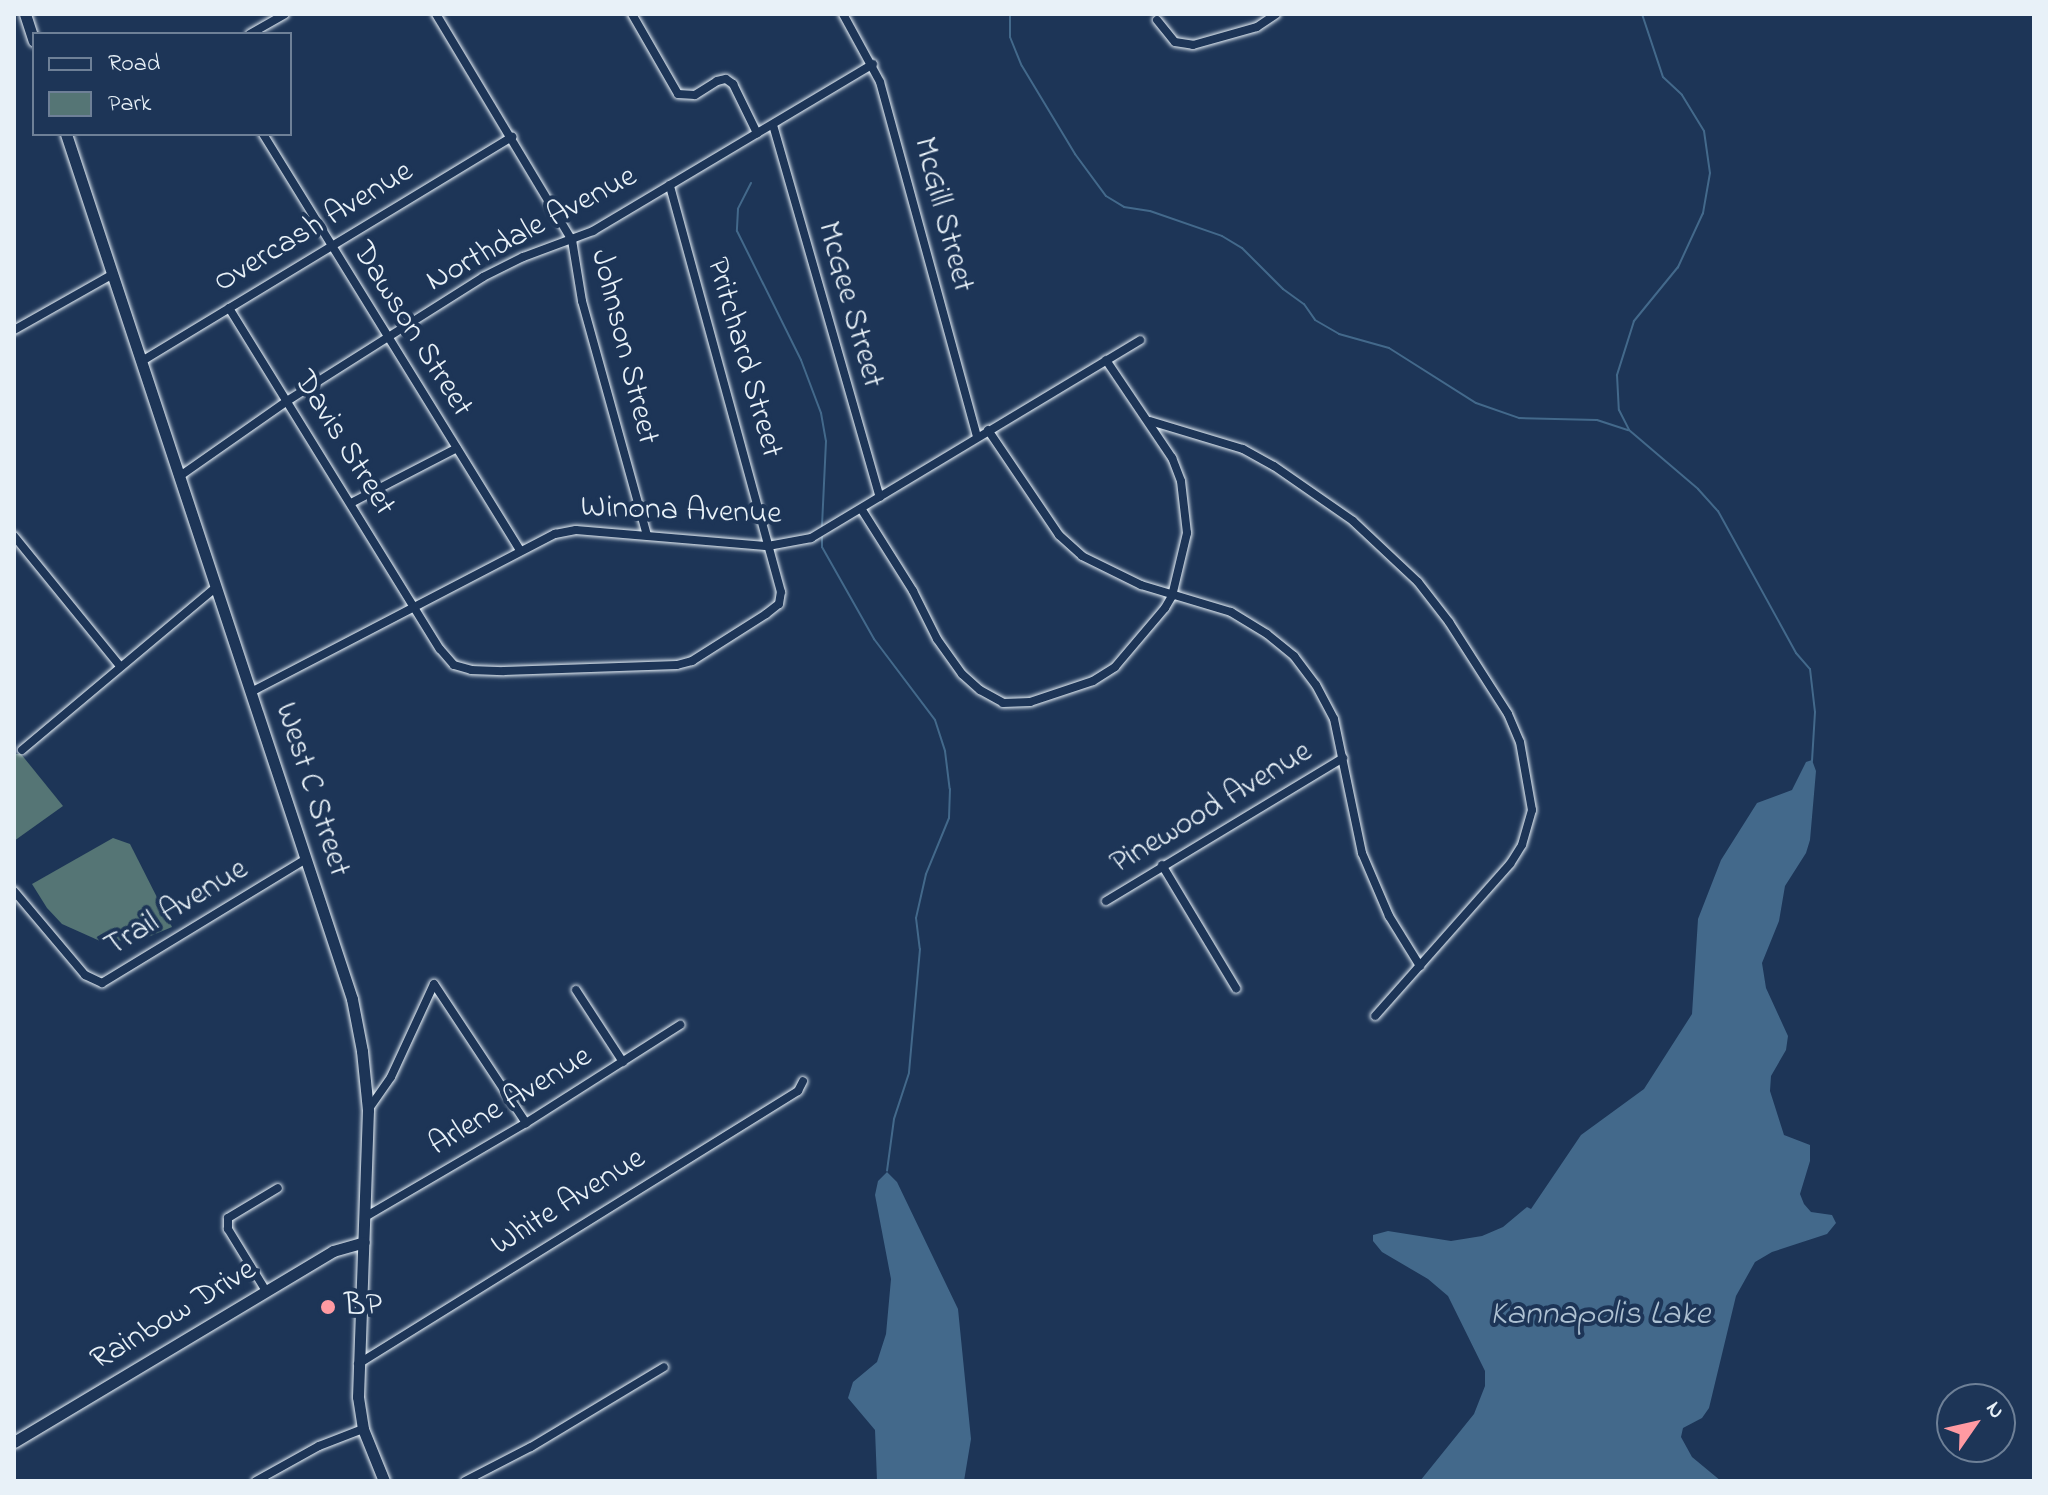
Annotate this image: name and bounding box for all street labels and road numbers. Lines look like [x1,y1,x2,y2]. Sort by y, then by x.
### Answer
street label: McGill Street [903,133,981,297]
street label: Overcash Avenue [208,154,420,302]
street label: Northdale Avenue [420,158,644,302]
street label: McGee Street [807,218,891,392]
street label: Dawson Street [342,235,480,425]
street label: Johnson Street [580,246,666,448]
street label: Pritchard Street [696,254,790,462]
street label: Davis Street [283,364,403,524]
street label: Winona Avenue [580,489,782,535]
street label: West C Street [265,698,357,882]
street label: Pinewood Avenue [1104,734,1320,884]
street label: Trail Avenue [98,851,256,967]
street label: Arlene Avenue [423,1038,599,1166]
street label: White Avenue [485,1140,653,1266]
street label: Rainbow Drive [84,1252,264,1380]

